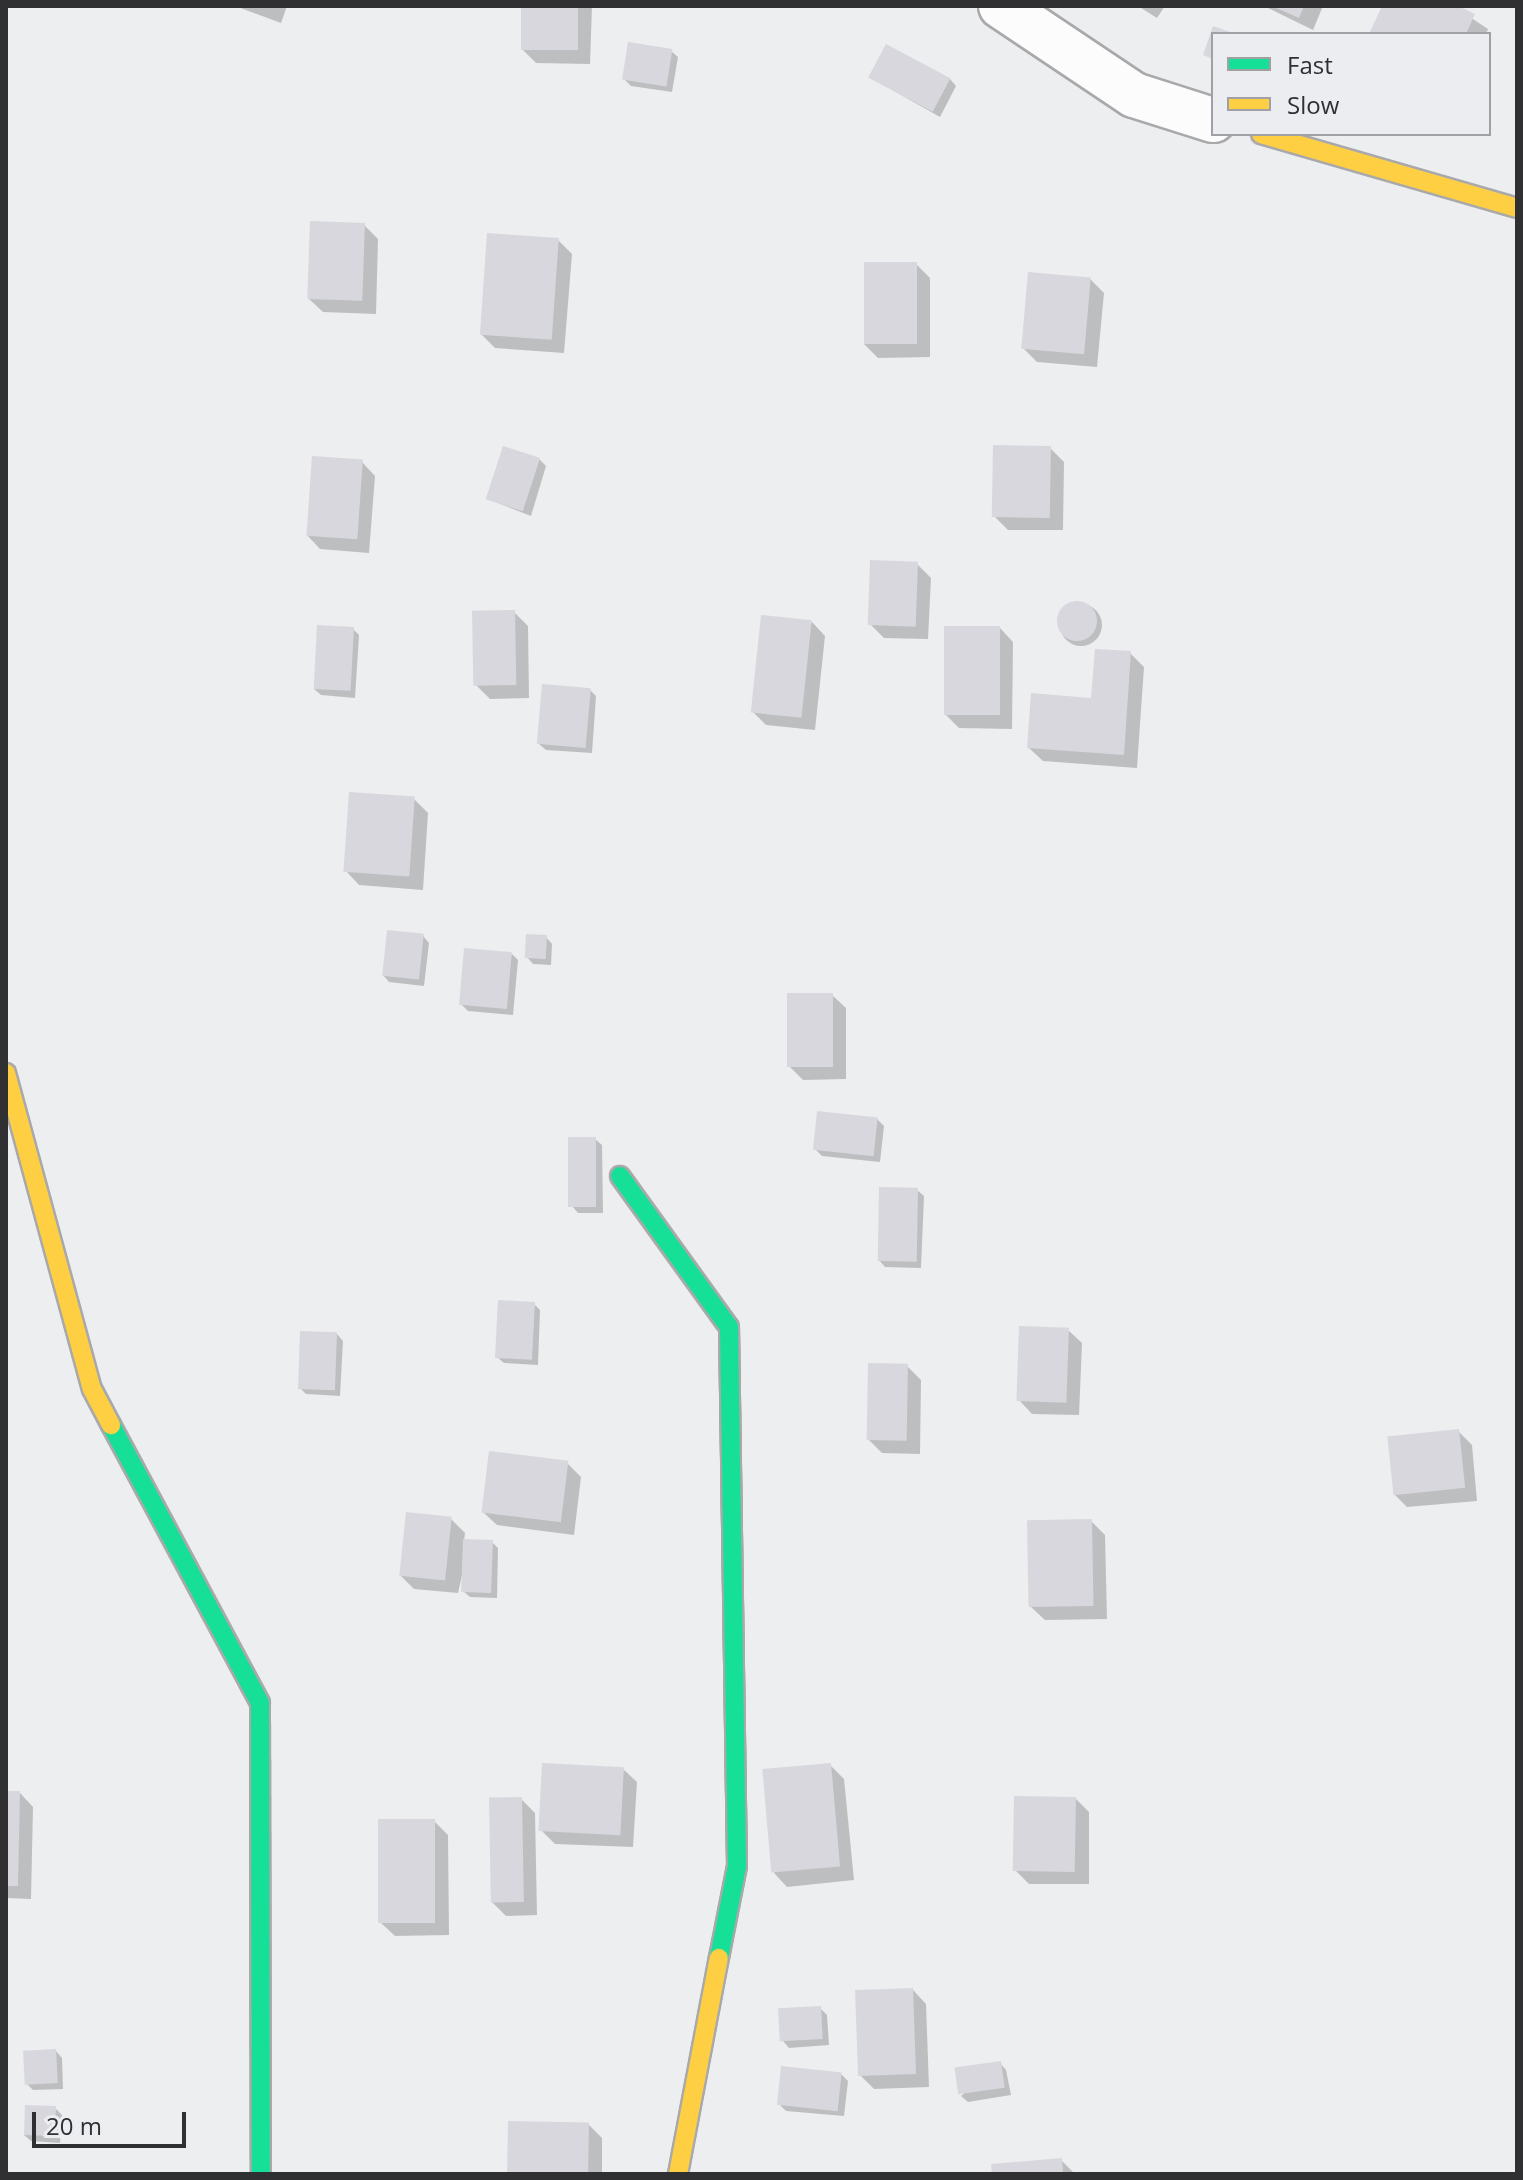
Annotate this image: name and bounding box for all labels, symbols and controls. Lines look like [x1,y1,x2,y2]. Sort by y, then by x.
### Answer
legend [1211,32,1491,136]
text: Fast [1287,48,1333,81]
text: Slow [1287,88,1339,121]
scale bar [36,2096,190,2146]
text: 20 m [46,2109,102,2142]

